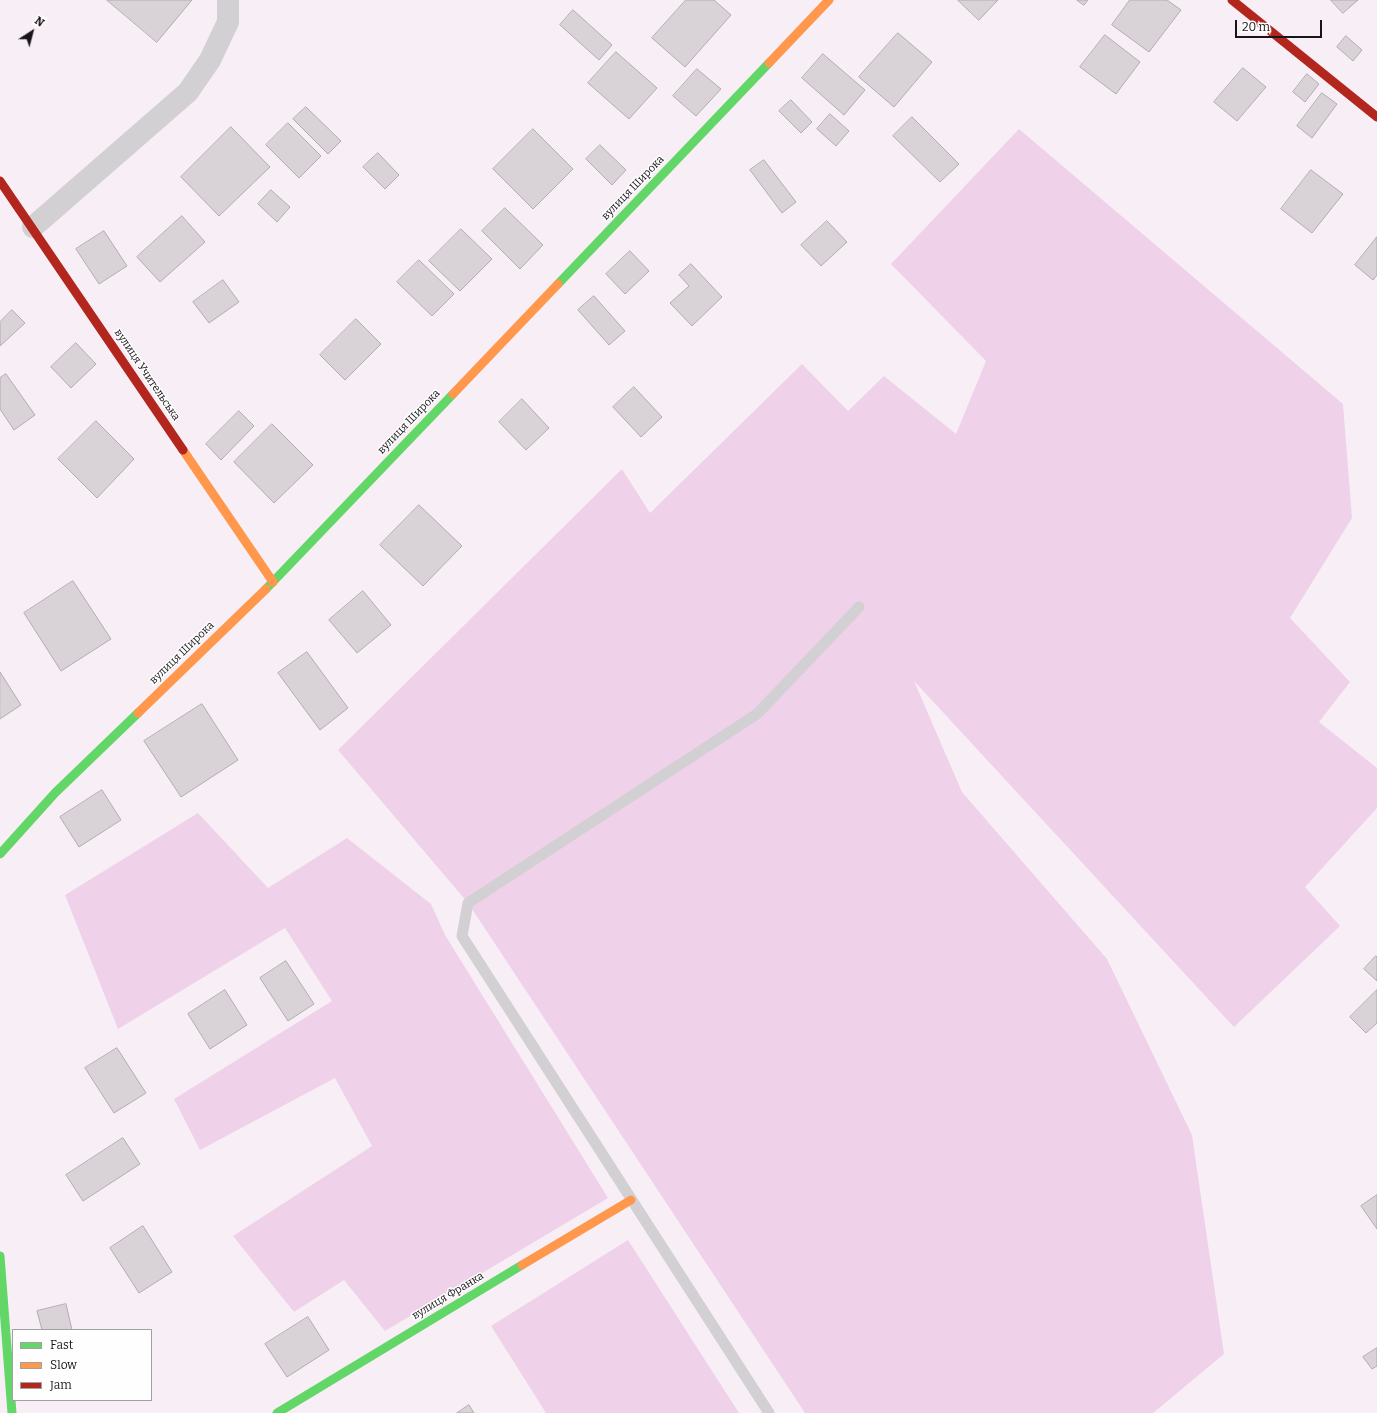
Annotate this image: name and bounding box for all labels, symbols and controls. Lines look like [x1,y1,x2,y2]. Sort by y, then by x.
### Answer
north arrow [12,12,52,52]
scale bar [1237,12,1324,38]
text: N [32,14,47,30]
text: 20 m [1242,20,1270,34]
street label: вулиця Широка [599,153,667,223]
street label: вулиця Учительська [111,327,183,423]
street label: вулиця Широка [375,387,443,457]
street label: вулиця Широка [147,619,217,687]
street label: вулиця Франка [410,1269,486,1323]
legend [12,1329,152,1401]
text: Fast [50,1338,73,1352]
text: Slow [50,1358,77,1372]
text: Jam [50,1378,72,1392]

